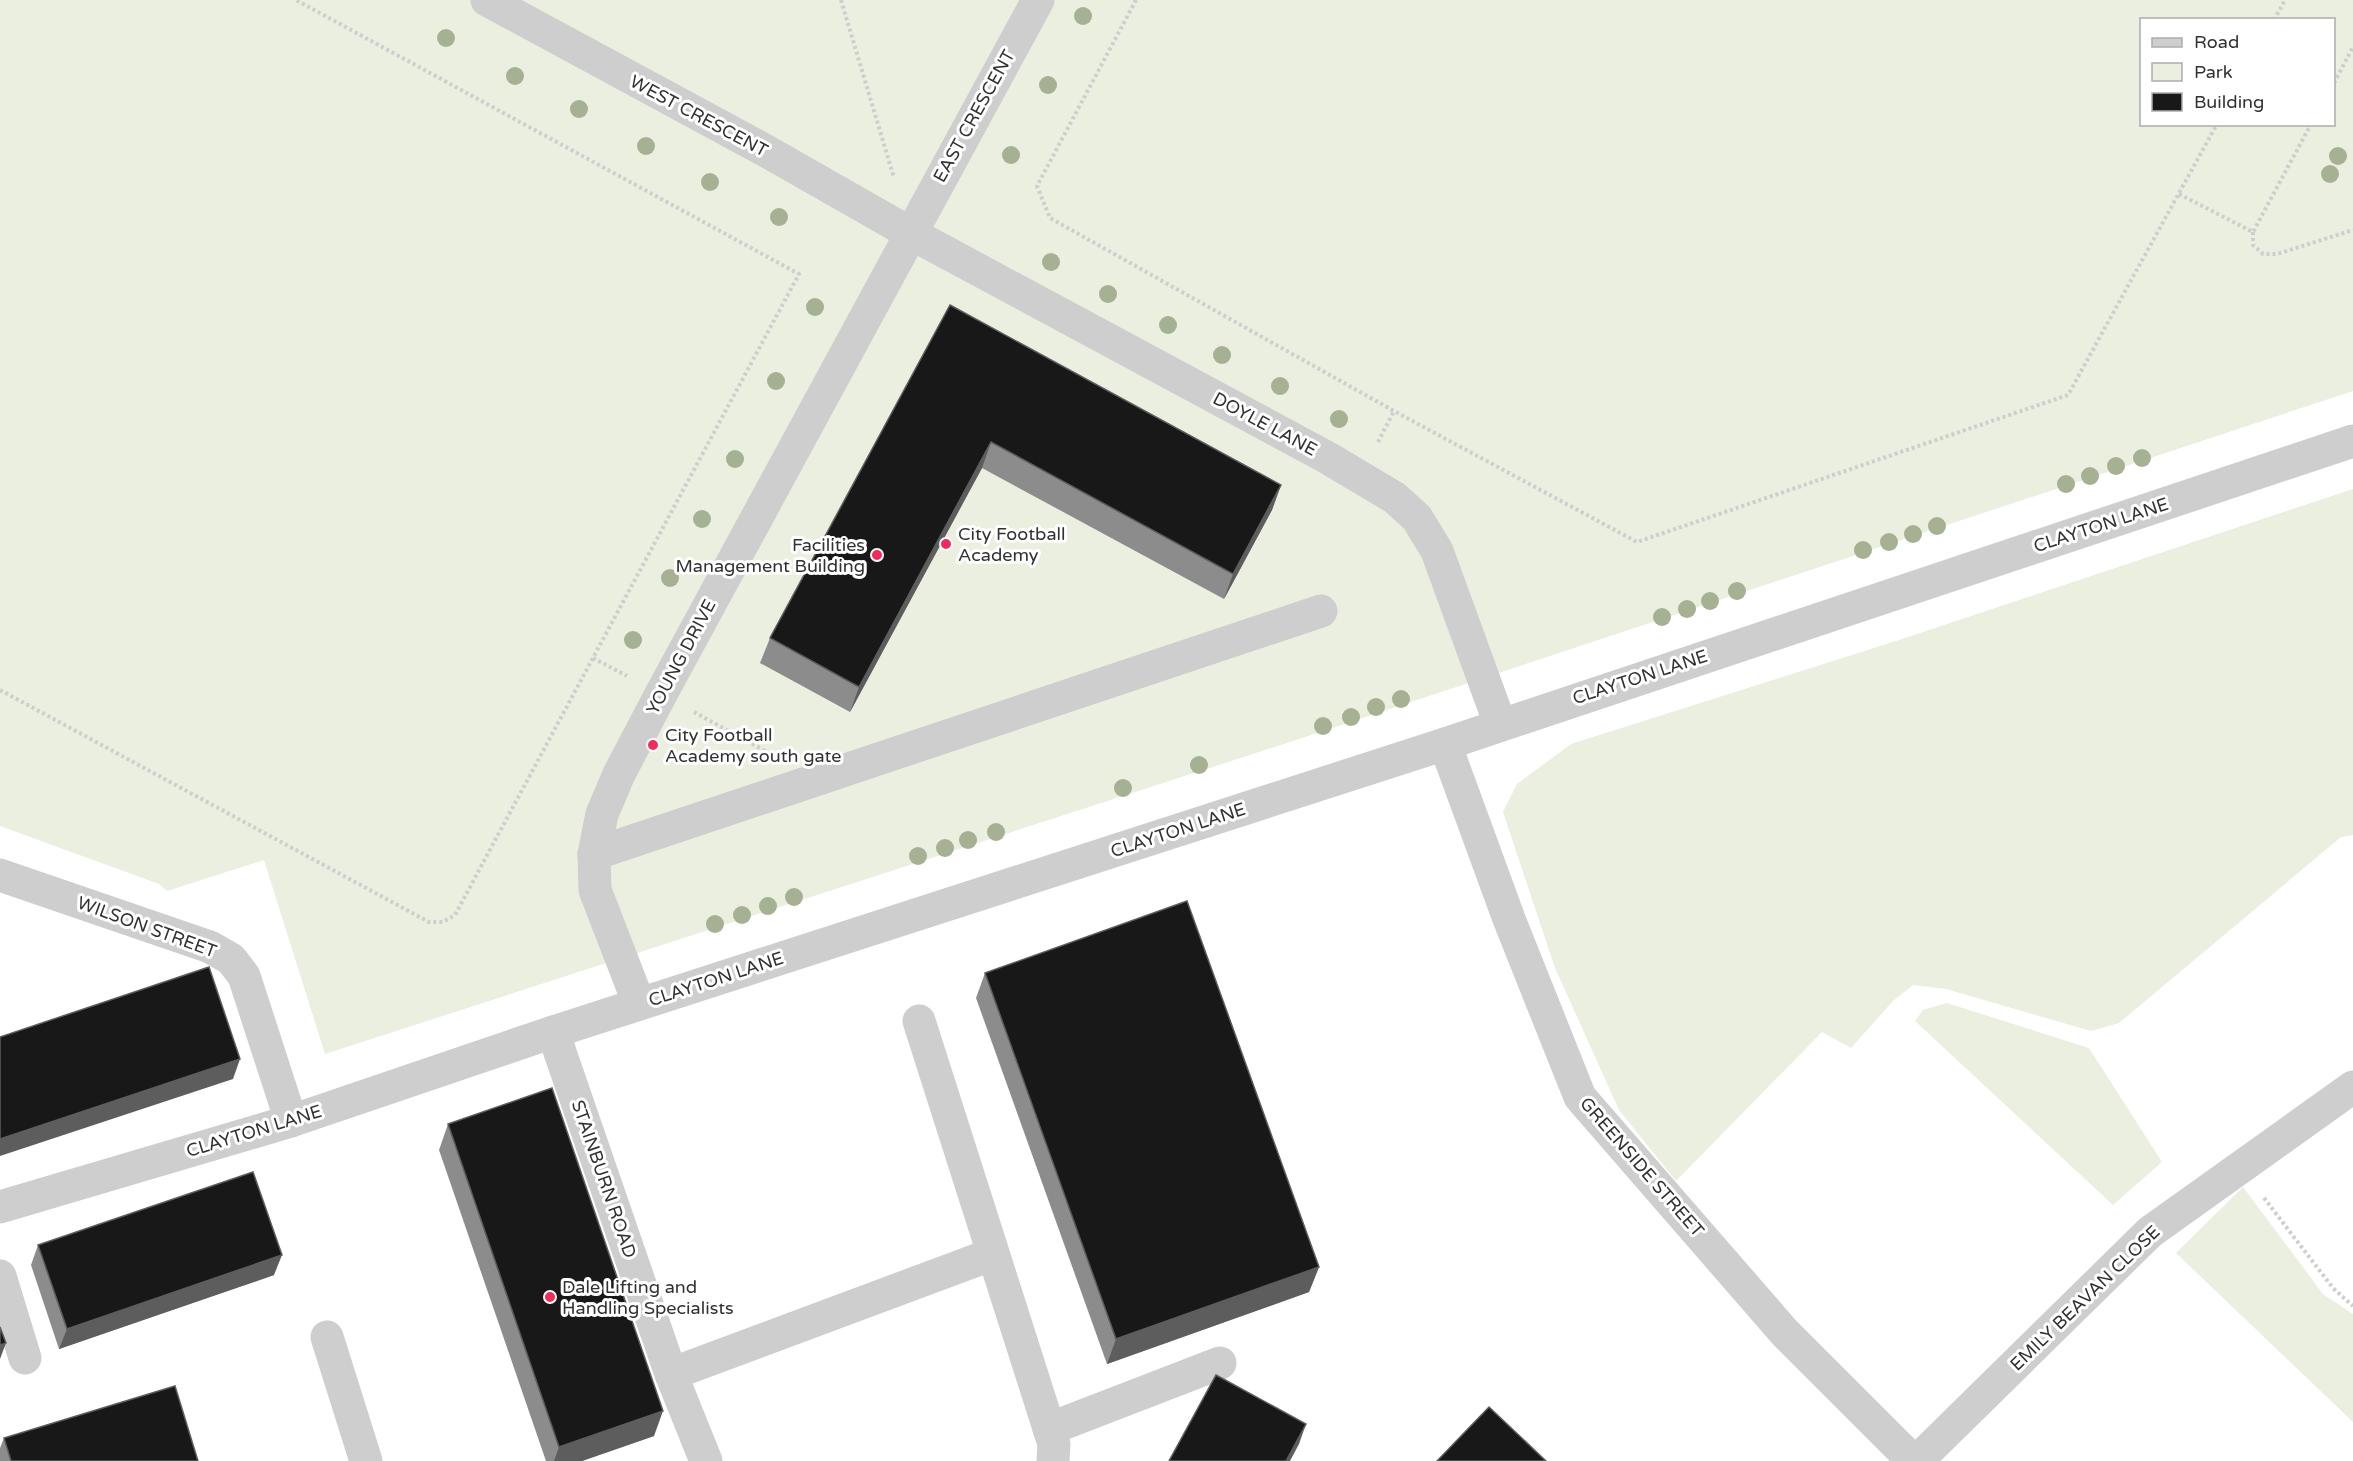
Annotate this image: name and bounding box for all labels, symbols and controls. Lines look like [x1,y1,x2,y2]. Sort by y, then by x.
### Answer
legend [2140,18,2335,126]
text: Road [2194,31,2239,53]
street label: EAST CRESCENT [928,46,1020,186]
text: Park [2194,61,2233,83]
street label: WEST CRESCENT [626,70,772,162]
text: Building [2194,91,2264,113]
street label: DOYLE LANE [1209,387,1321,461]
street label: CLAYTON LANE [2031,493,2171,557]
place label: City Football Academy [958,523,1065,566]
place label: Facilities Management Building [675,534,865,577]
marker: City Football Academy [939,537,953,551]
marker: Facilities Management Building [870,548,884,562]
street label: YOUNG DRIVE [641,596,721,718]
street label: CLAYTON LANE [1570,645,1710,709]
place label: City Football Academy south gate [665,724,841,767]
marker: City Football Academy south gate [646,738,660,752]
street label: CLAYTON LANE [1108,798,1248,862]
street label: WILSON STREET [74,892,220,962]
street label: CLAYTON LANE [646,947,786,1011]
street label: GREENSIDE STREET [1575,1093,1709,1241]
street label: STAINBURN ROAD [567,1097,641,1261]
street label: CLAYTON LANE [183,1100,325,1162]
street label: EMILY BEAVAN CLOSE [2005,1221,2165,1375]
place label: Dale Lifting and Handling Specialists [562,1276,734,1319]
marker: Dale Lifting and Handling Specialists [543,1290,557,1304]

